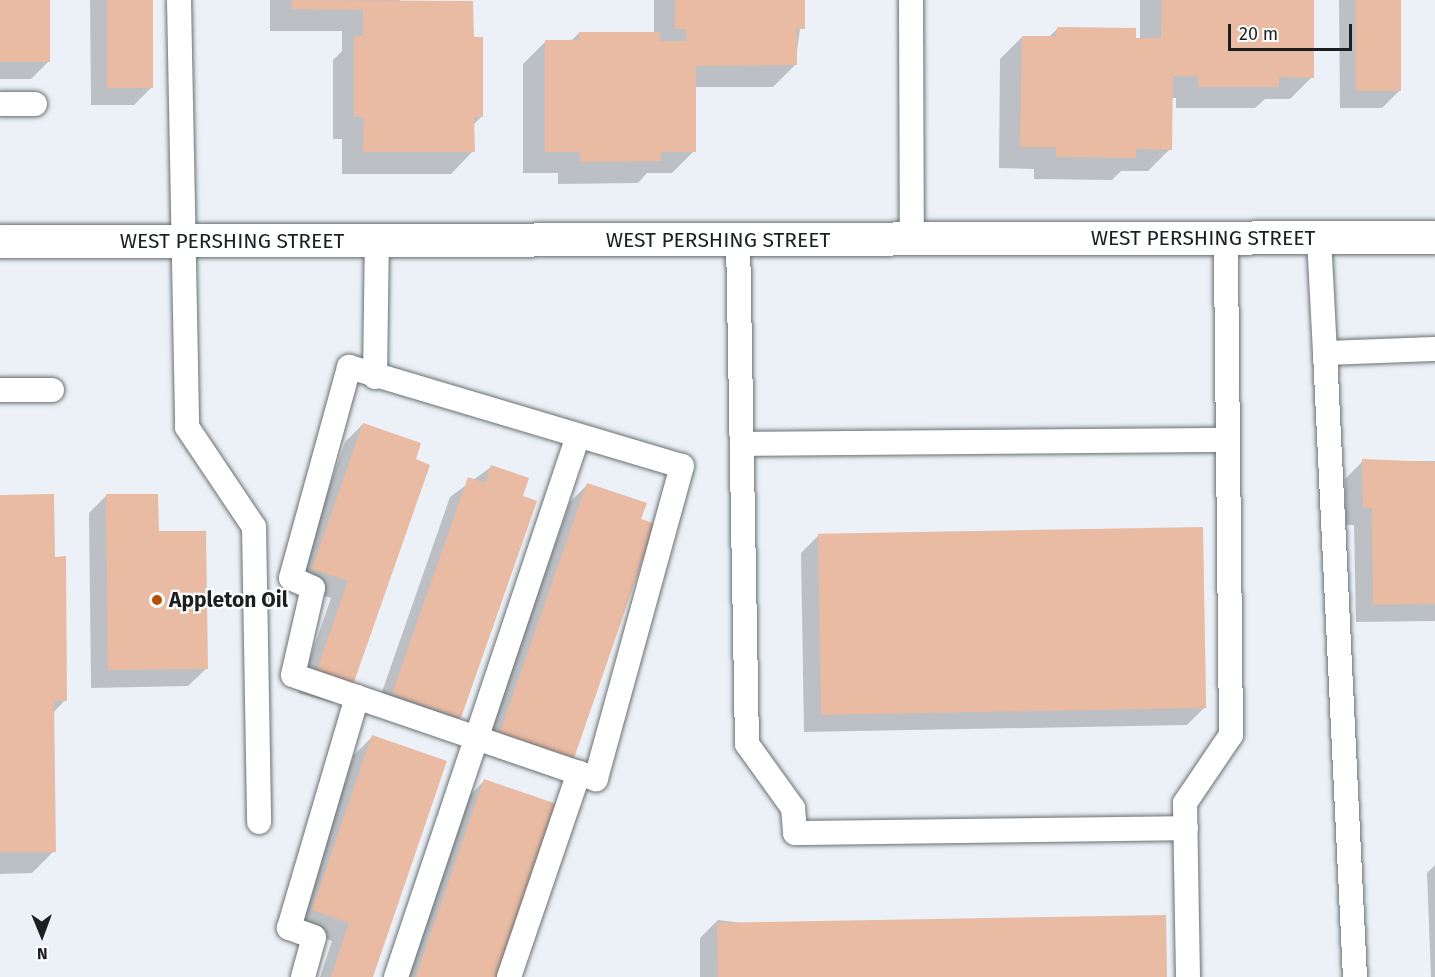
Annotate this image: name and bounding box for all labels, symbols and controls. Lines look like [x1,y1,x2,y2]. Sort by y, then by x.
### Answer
scale bar [1231,12,1356,50]
text: 20 m [1239,23,1278,45]
street label: WEST PERSHING STREET [1091,225,1315,251]
street label: WEST PERSHING STREET [606,227,830,253]
street label: WEST PERSHING STREET [120,228,344,254]
place label: Appleton Oil [169,587,288,613]
marker: Appleton Oil [150,593,164,607]
north arrow [12,905,72,965]
text: N [37,944,48,963]

